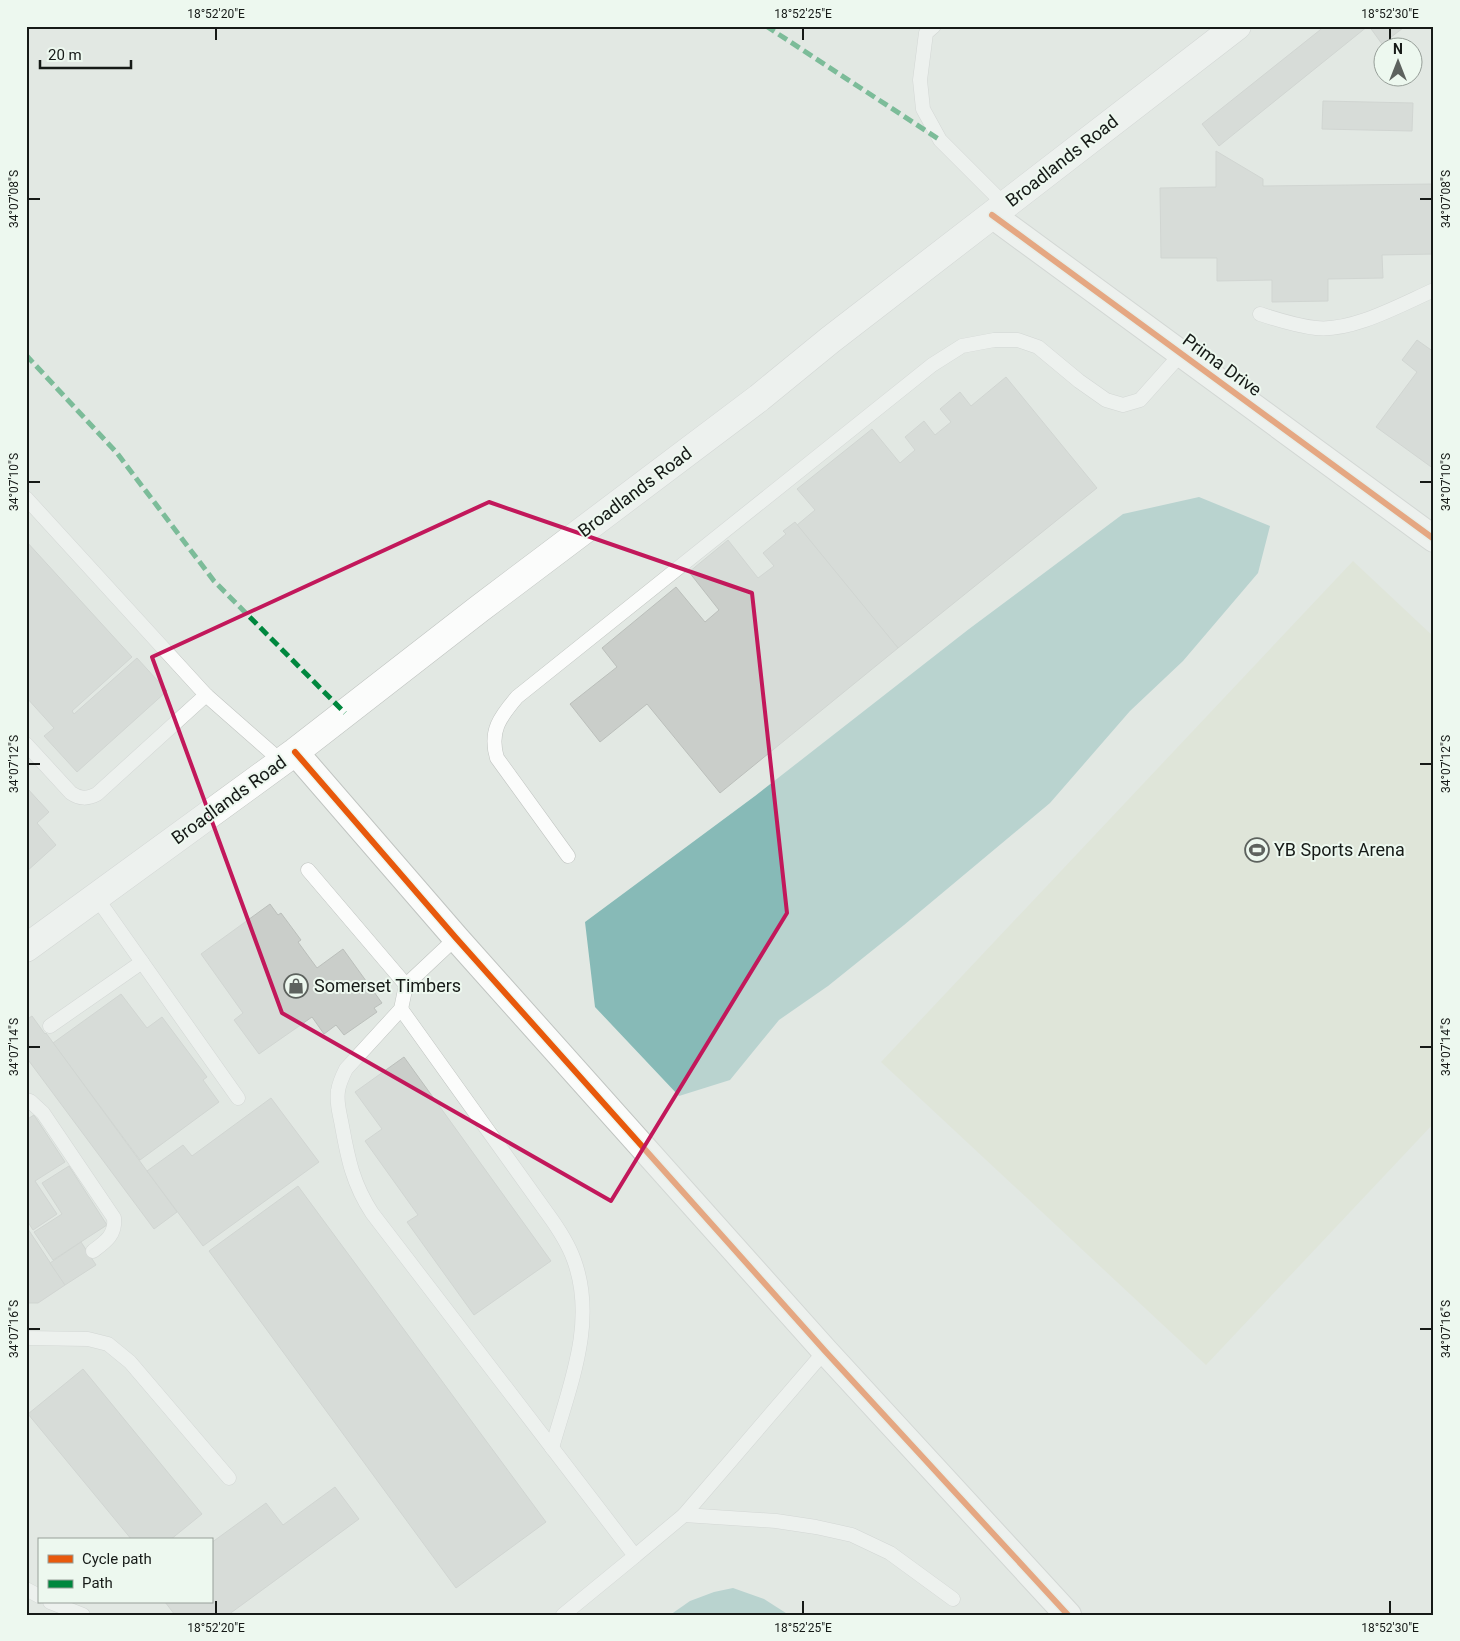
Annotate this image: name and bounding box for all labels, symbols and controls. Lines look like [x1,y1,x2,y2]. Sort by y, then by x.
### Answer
text: 18°52'20"E [187,7,245,21]
text: 18°52'25"E [774,7,832,21]
text: 18°52'30"E [1361,7,1419,21]
scale bar [40,38,131,70]
north arrow [1372,38,1422,88]
text: N [1393,41,1403,57]
text: 20 m [48,46,82,64]
street label: Broadlands Road [1001,110,1122,211]
text: 34°07'08"S [7,170,21,228]
text: 34°07'08"S [1439,170,1453,228]
street label: Prima Drive [1179,329,1266,400]
street label: Broadlands Road [574,442,696,541]
text: 34°07'10"S [7,453,21,511]
text: 34°07'10"S [1439,453,1453,511]
text: 34°07'12"S [7,735,21,793]
text: 34°07'12"S [1439,735,1453,793]
street label: Broadlands Road [167,751,290,848]
sports icon: YB Sports Arena [1244,837,1270,863]
place label: YB Sports Arena [1274,839,1405,860]
shop icon: Somerset Timbers [283,973,309,999]
place label: Somerset Timbers [314,975,461,996]
text: 34°07'14"S [7,1018,21,1076]
text: 34°07'14"S [1439,1018,1453,1076]
text: 34°07'16"S [7,1300,21,1358]
text: 34°07'16"S [1439,1300,1453,1358]
legend [38,1538,212,1604]
text: Cycle path [82,1550,152,1568]
text: Path [82,1574,113,1592]
text: 18°52'20"E [187,1621,245,1635]
text: 18°52'25"E [774,1621,832,1635]
text: 18°52'30"E [1361,1621,1419,1635]

